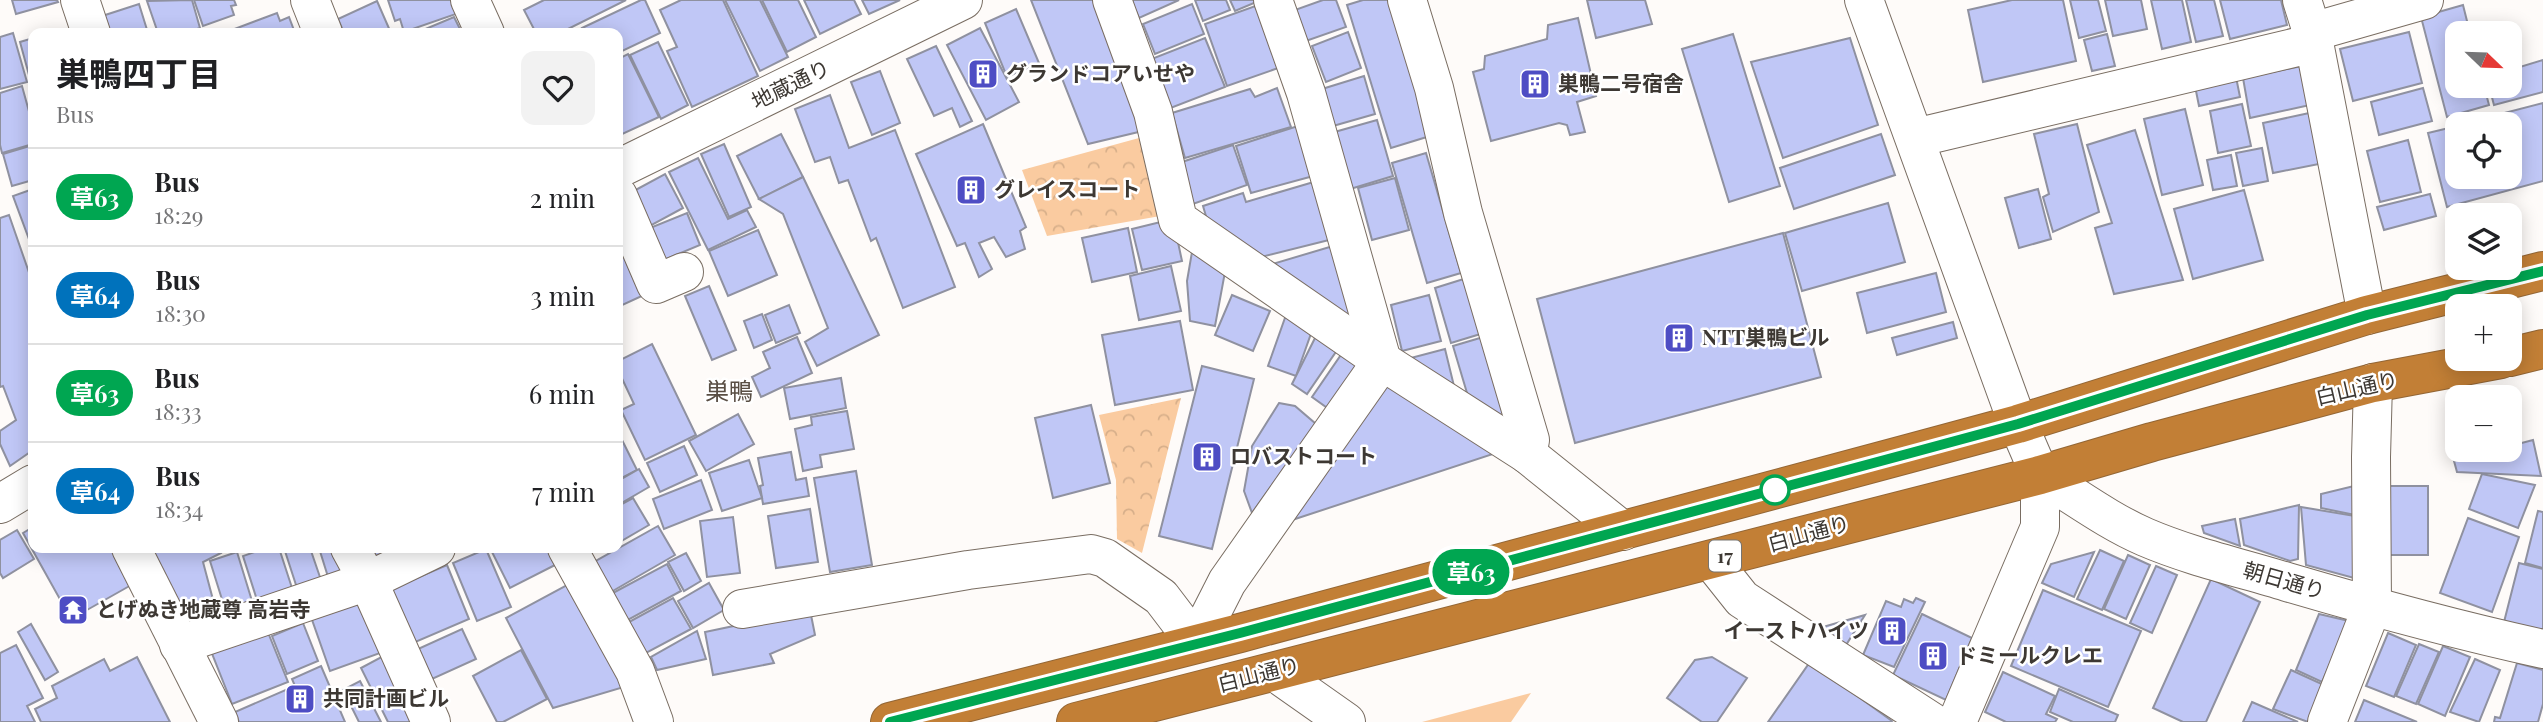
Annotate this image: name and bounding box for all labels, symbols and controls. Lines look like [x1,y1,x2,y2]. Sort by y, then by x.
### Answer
north arrow [2445,21,2522,98]
map controls [2445,21,2522,462]
text: 巣鴨四丁目 [56,50,221,94]
button: heart [521,51,595,125]
street label: 地蔵通り [746,52,834,114]
building icon: グランドコアいせや [966,57,1000,91]
place label: グランドコアいせや [1006,58,1195,86]
building icon: 巣鴨二号宿舎 [1518,67,1552,101]
place label: 巣鴨二号宿舎 [1558,68,1684,96]
text: Bus [56,98,94,129]
button: locate [2445,112,2522,189]
text: Bus [154,164,199,199]
building icon: グレイスコート [954,173,988,207]
place label: グレイスコート [994,174,1140,202]
text: 2 min [530,180,595,215]
text: 草63 [70,181,119,213]
text: 18:29 [154,199,204,230]
button: layers [2445,203,2522,280]
text: Bus [155,262,200,297]
text: 3 min [531,278,595,313]
text: 草64 [70,279,120,311]
button: + [2445,294,2522,371]
text: 18:30 [155,297,206,328]
building icon: NTT巣鴨ビル [1662,321,1696,355]
place label: NTT巣鴨ビル [1702,322,1829,350]
text: Bus [154,360,199,395]
street label: 白山通り [2312,364,2401,410]
district label: 巣鴨 [705,374,753,406]
text: 6 min [529,376,595,411]
text: 草63 [70,377,119,409]
button: − [2445,385,2522,462]
text: 18:33 [154,395,202,426]
building icon: ロバストコート [1190,440,1224,474]
place label: ロバストコート [1230,441,1377,469]
text: Bus [155,458,200,493]
text: 7 min [532,474,595,509]
text: 草64 [70,475,120,507]
unlabelled marker [1760,475,1790,505]
text: 18:34 [155,493,203,524]
street label: 白山通り [1764,508,1853,556]
road number: 17 [1709,540,1741,572]
line badge: 草63 [1431,549,1511,595]
street label: 朝日通り [2240,554,2329,604]
text: 草63 [1446,556,1496,588]
temple icon: とげぬき地蔵尊 高岩寺 [56,593,90,627]
place label: とげぬき地蔵尊 高岩寺 [96,594,310,622]
building icon: イーストハイツ [1875,614,1909,648]
place label: イーストハイツ [1723,615,1869,643]
building icon: ドミールクレエ [1916,639,1950,673]
place label: ドミールクレエ [1956,640,2103,668]
street label: 白山通り [1214,649,1303,697]
building icon: 共同計画ビル [283,682,317,716]
place label: 共同計画ビル [323,683,449,711]

